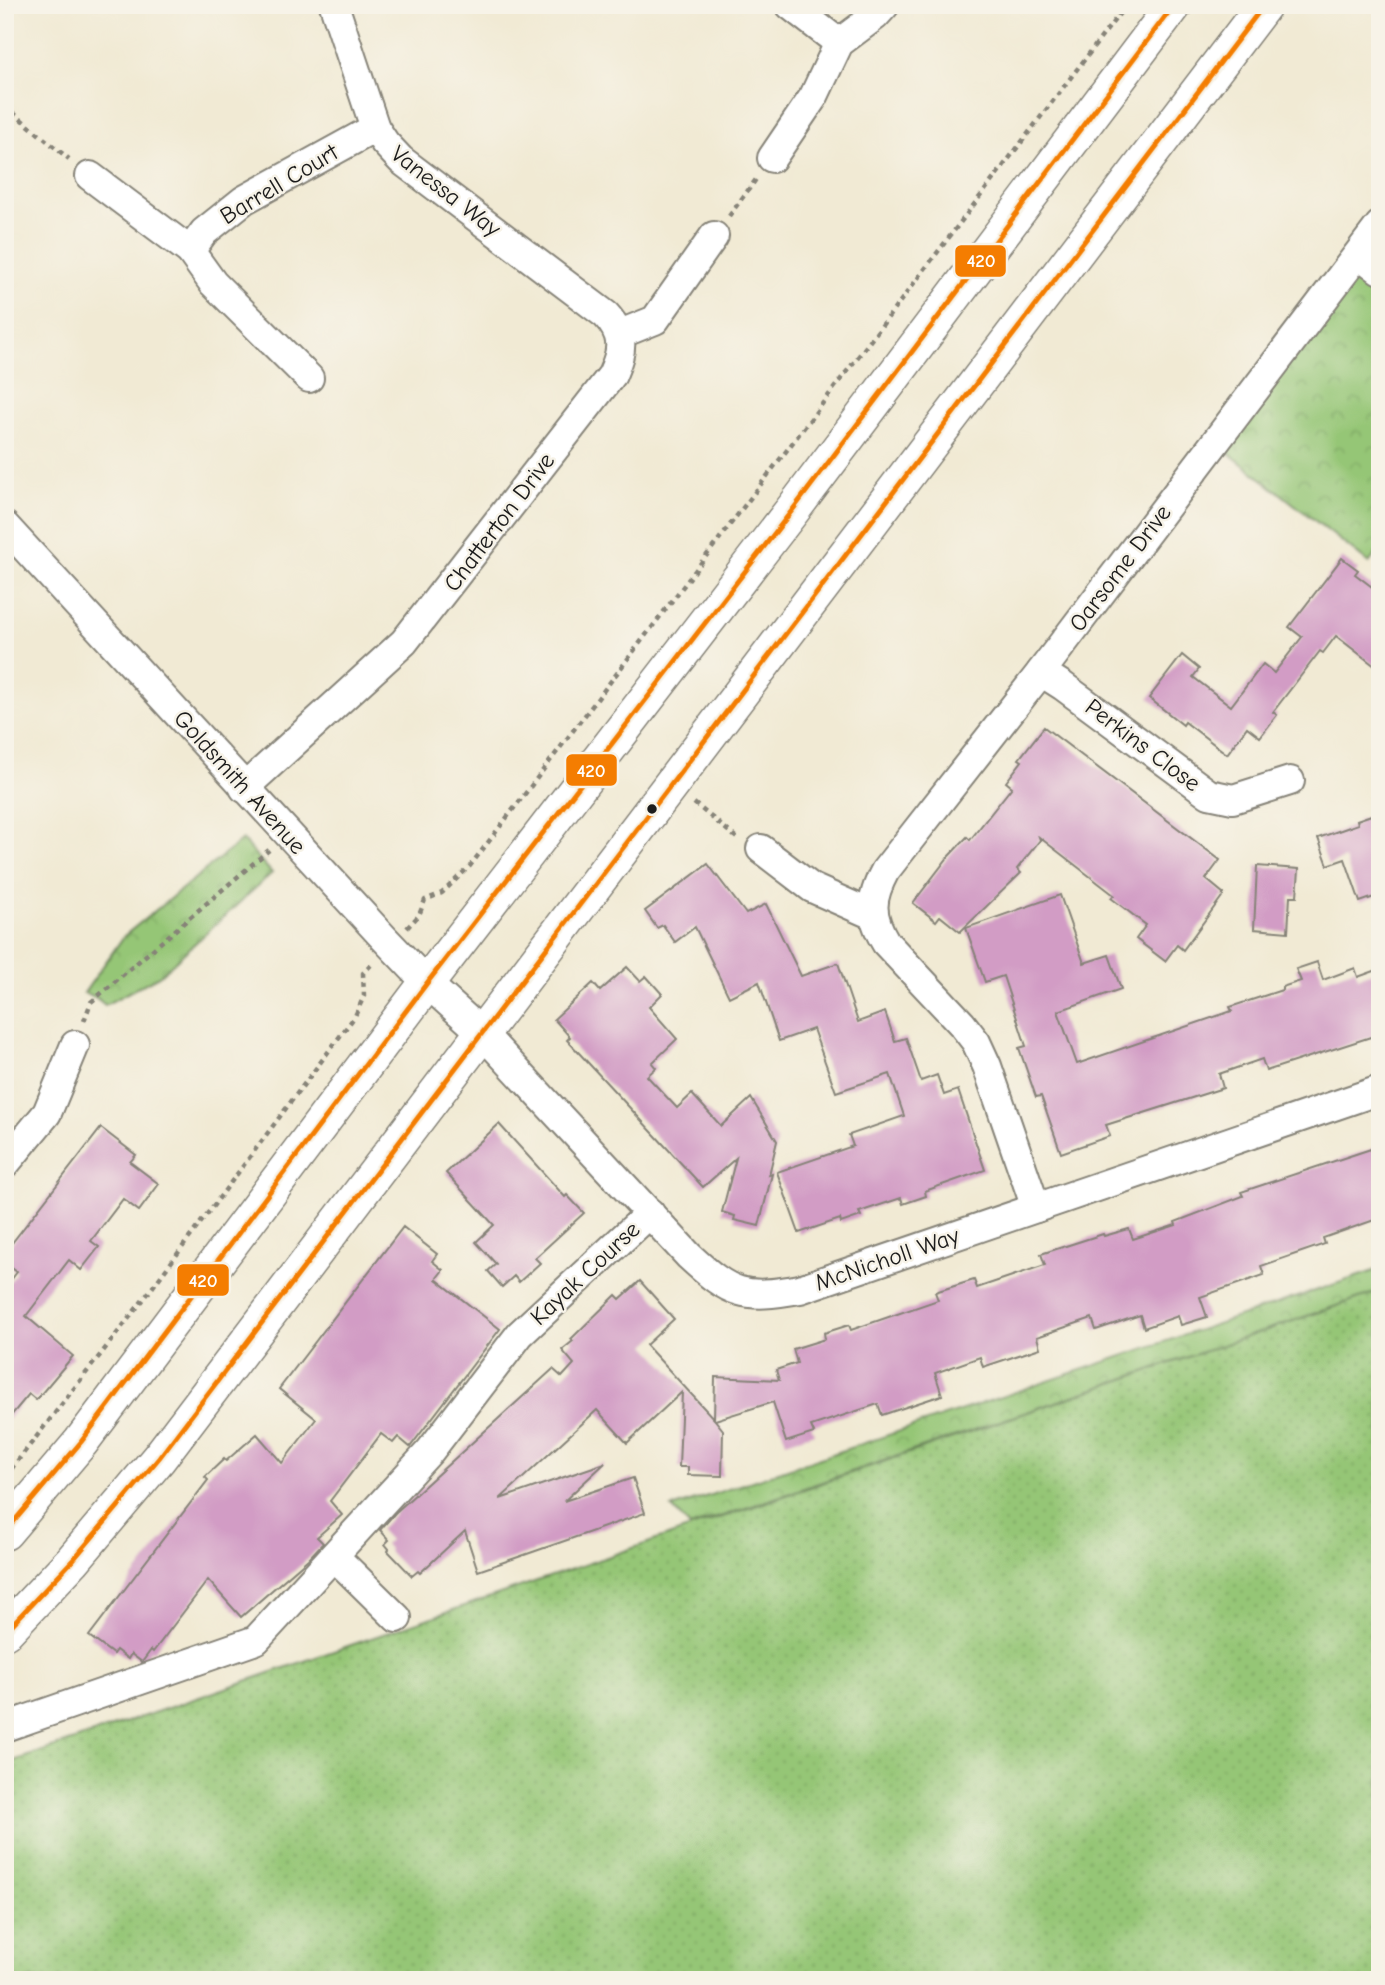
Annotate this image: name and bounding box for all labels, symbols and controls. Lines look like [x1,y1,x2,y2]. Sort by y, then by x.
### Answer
street label: Barrell Court [215,137,344,230]
street label: Vanessa Way [385,139,507,243]
line badge: 420 [954,244,1007,278]
text: 420 [966,250,996,272]
street label: Chatterton Drive [438,447,560,597]
street label: Oarsome Drive [1063,499,1177,637]
street label: Perkins Close [1080,693,1206,797]
street label: Goldsmith Avenue [168,704,312,860]
line badge: 420 [565,753,618,787]
text: 420 [576,760,606,782]
unlabelled marker [645,802,659,816]
street label: Kayak Course [524,1215,646,1331]
street label: McNicholl Way [811,1221,963,1297]
line badge: 420 [176,1263,230,1297]
text: 420 [188,1270,218,1292]

